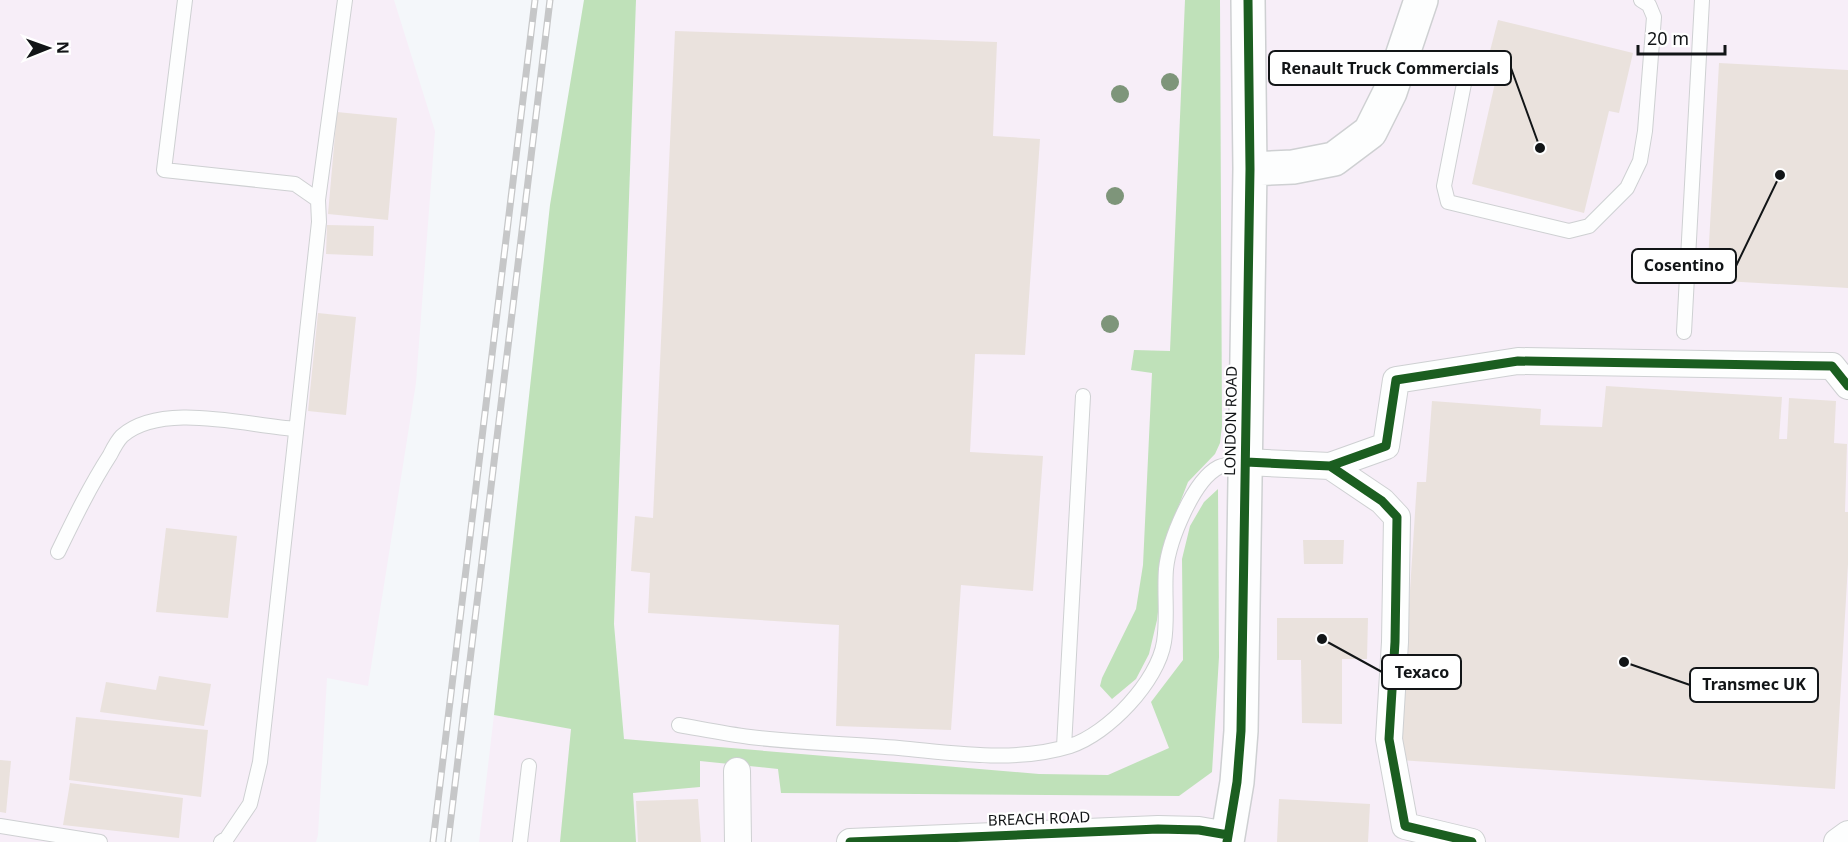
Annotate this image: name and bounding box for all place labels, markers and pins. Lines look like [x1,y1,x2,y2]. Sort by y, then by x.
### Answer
callout: Renault Truck Commercials [1269,51,1511,85]
callout: Cosentino [1632,249,1736,283]
callout: Texaco [1382,655,1461,689]
callout: Transmec UK [1690,668,1818,702]

